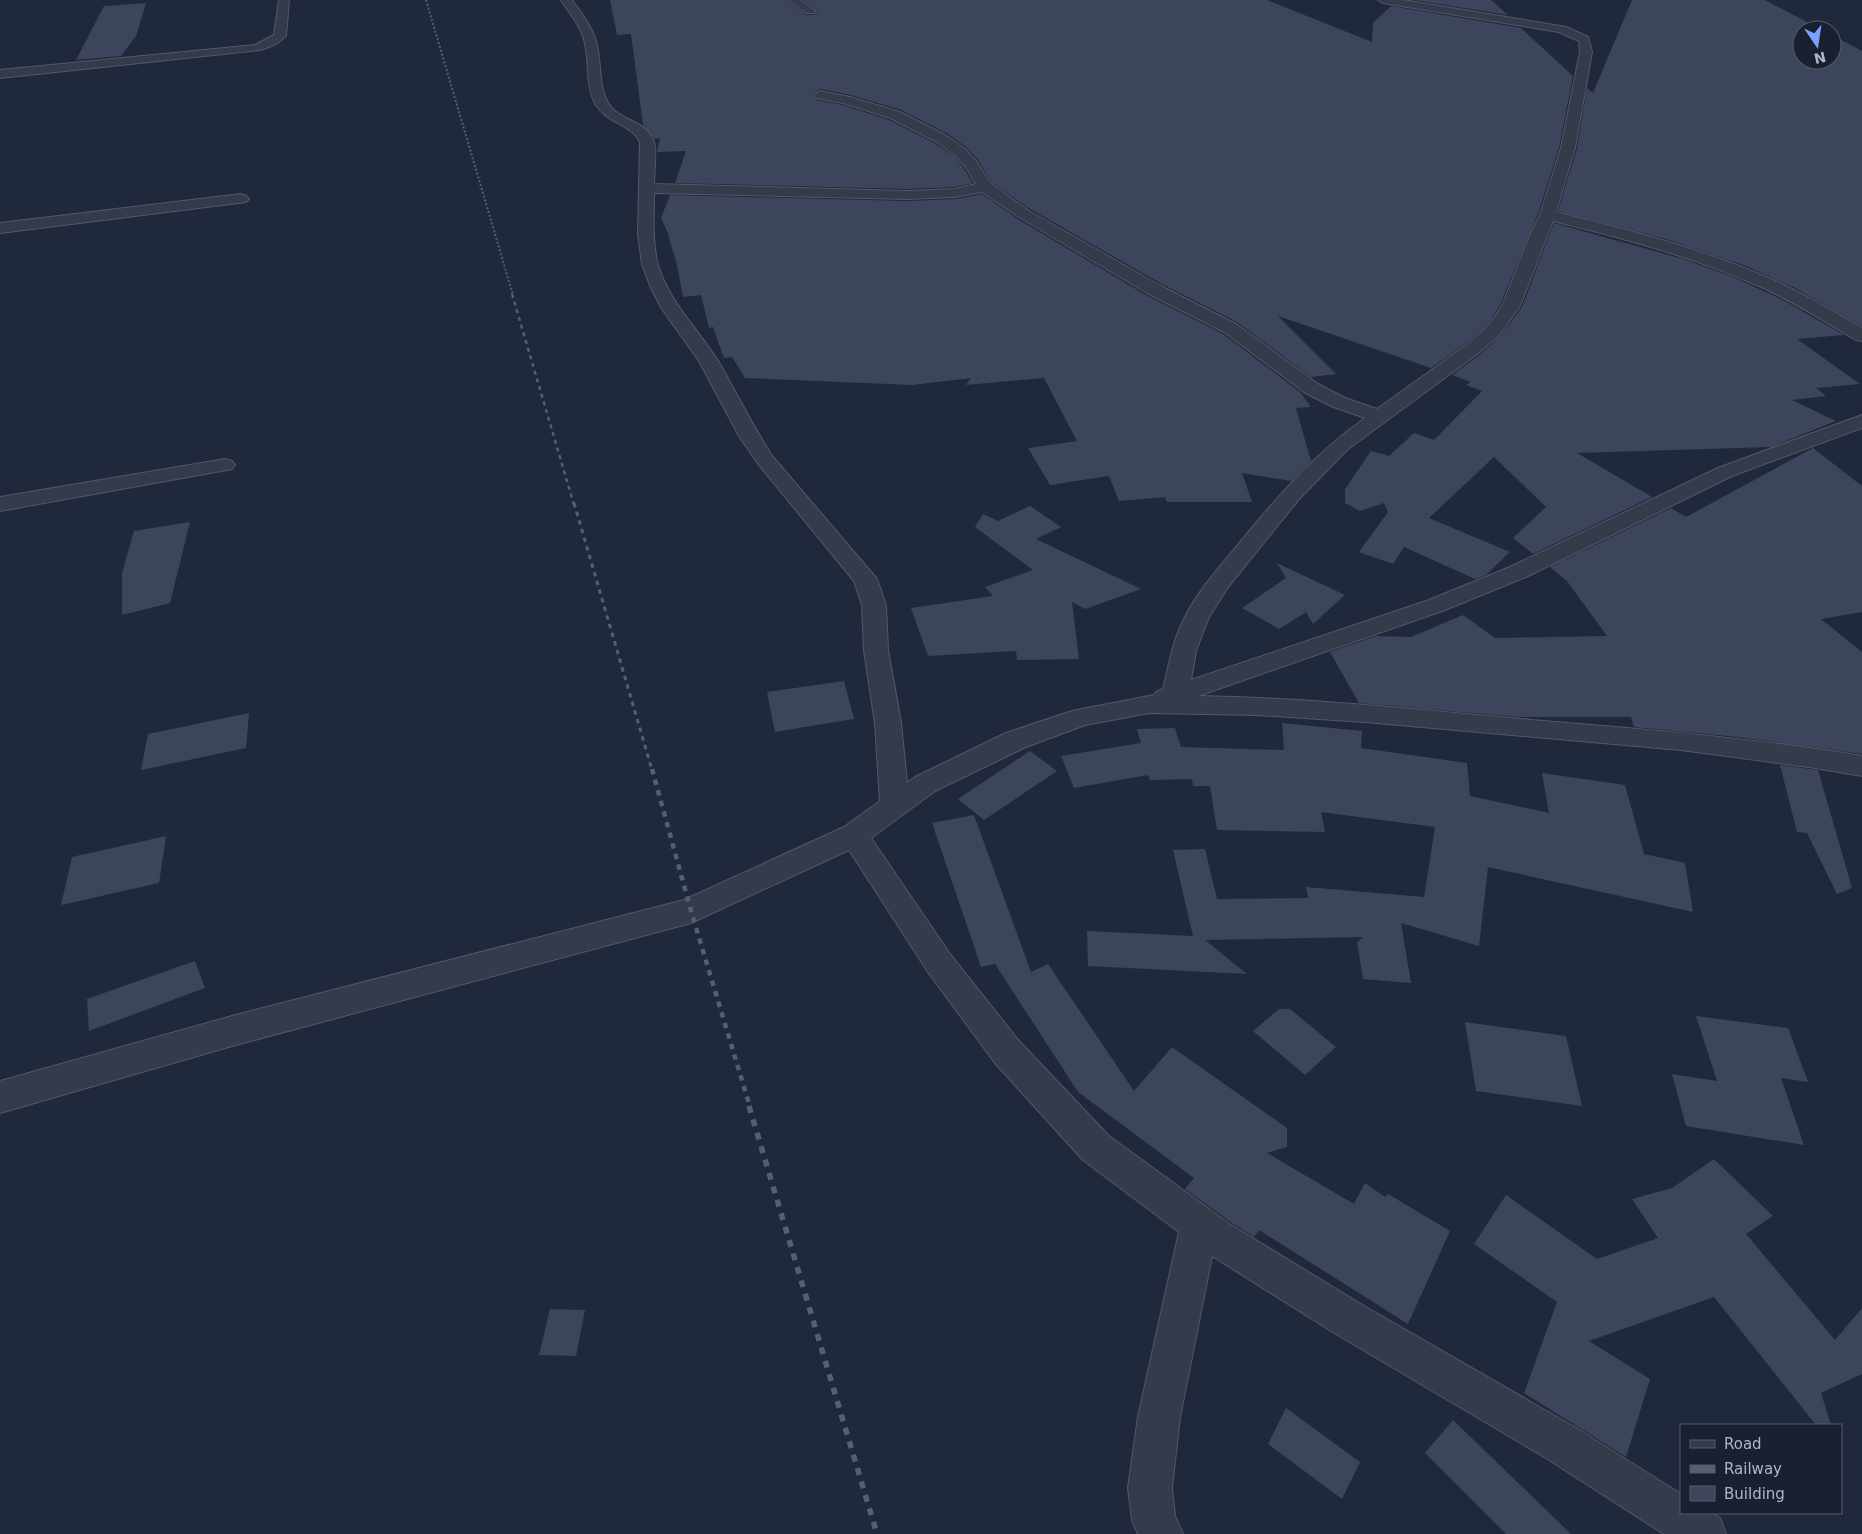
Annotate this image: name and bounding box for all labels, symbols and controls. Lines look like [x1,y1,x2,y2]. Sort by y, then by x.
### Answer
north arrow [1792,20,1842,70]
text: N [1812,49,1827,67]
legend [1680,1424,1842,1514]
text: Road [1724,1435,1762,1453]
text: Railway [1724,1460,1782,1478]
text: Building [1724,1485,1785,1503]

